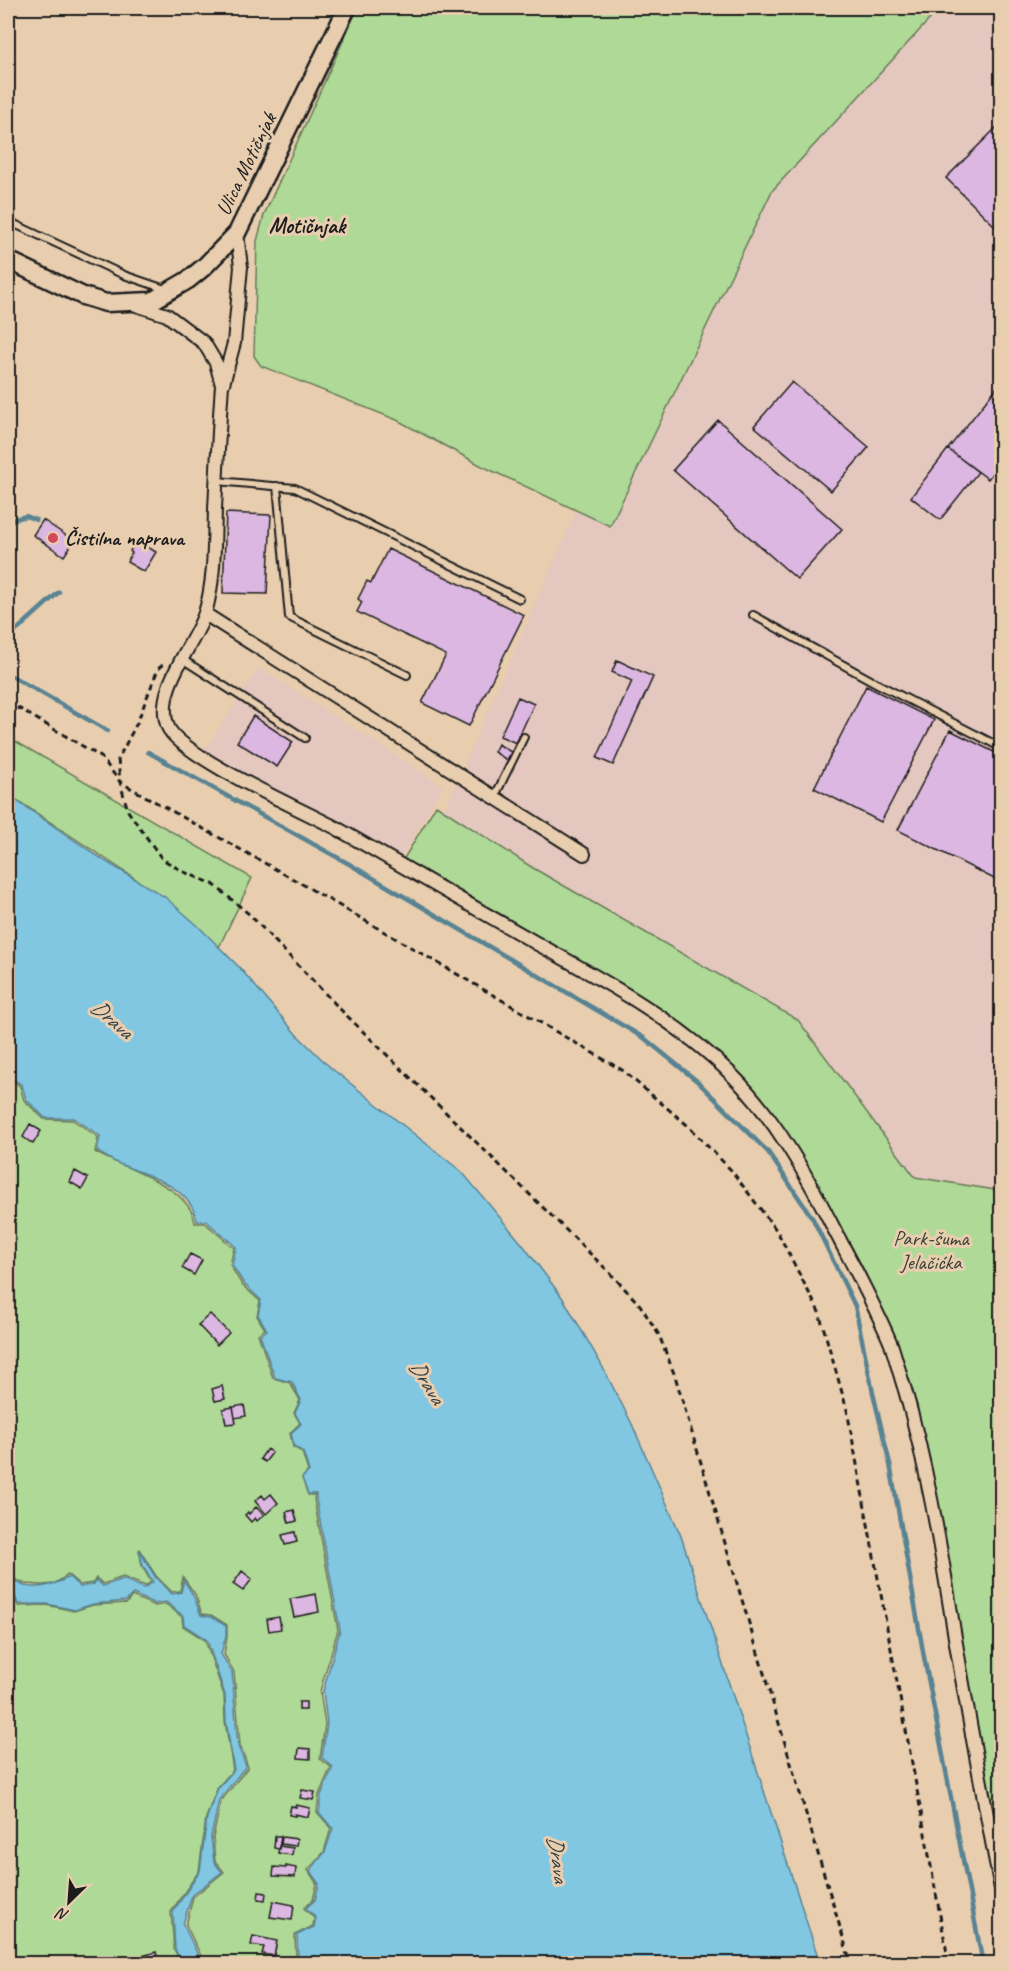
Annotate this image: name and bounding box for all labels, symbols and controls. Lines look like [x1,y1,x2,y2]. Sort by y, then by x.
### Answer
street label: Ulica Motičnjak [210,107,282,219]
district label: Motičnjak [269,212,347,240]
place label: Čistilna naprava [65,525,186,551]
marker: Čistilna naprava [46,531,60,545]
water label: Drava [85,993,140,1046]
park label: Park-šuma Jelačićka [893,1225,970,1275]
water label: Drava [403,1355,452,1411]
water label: Drava [541,1834,575,1886]
north arrow [39,1872,99,1932]
text: N [52,1902,72,1926]

